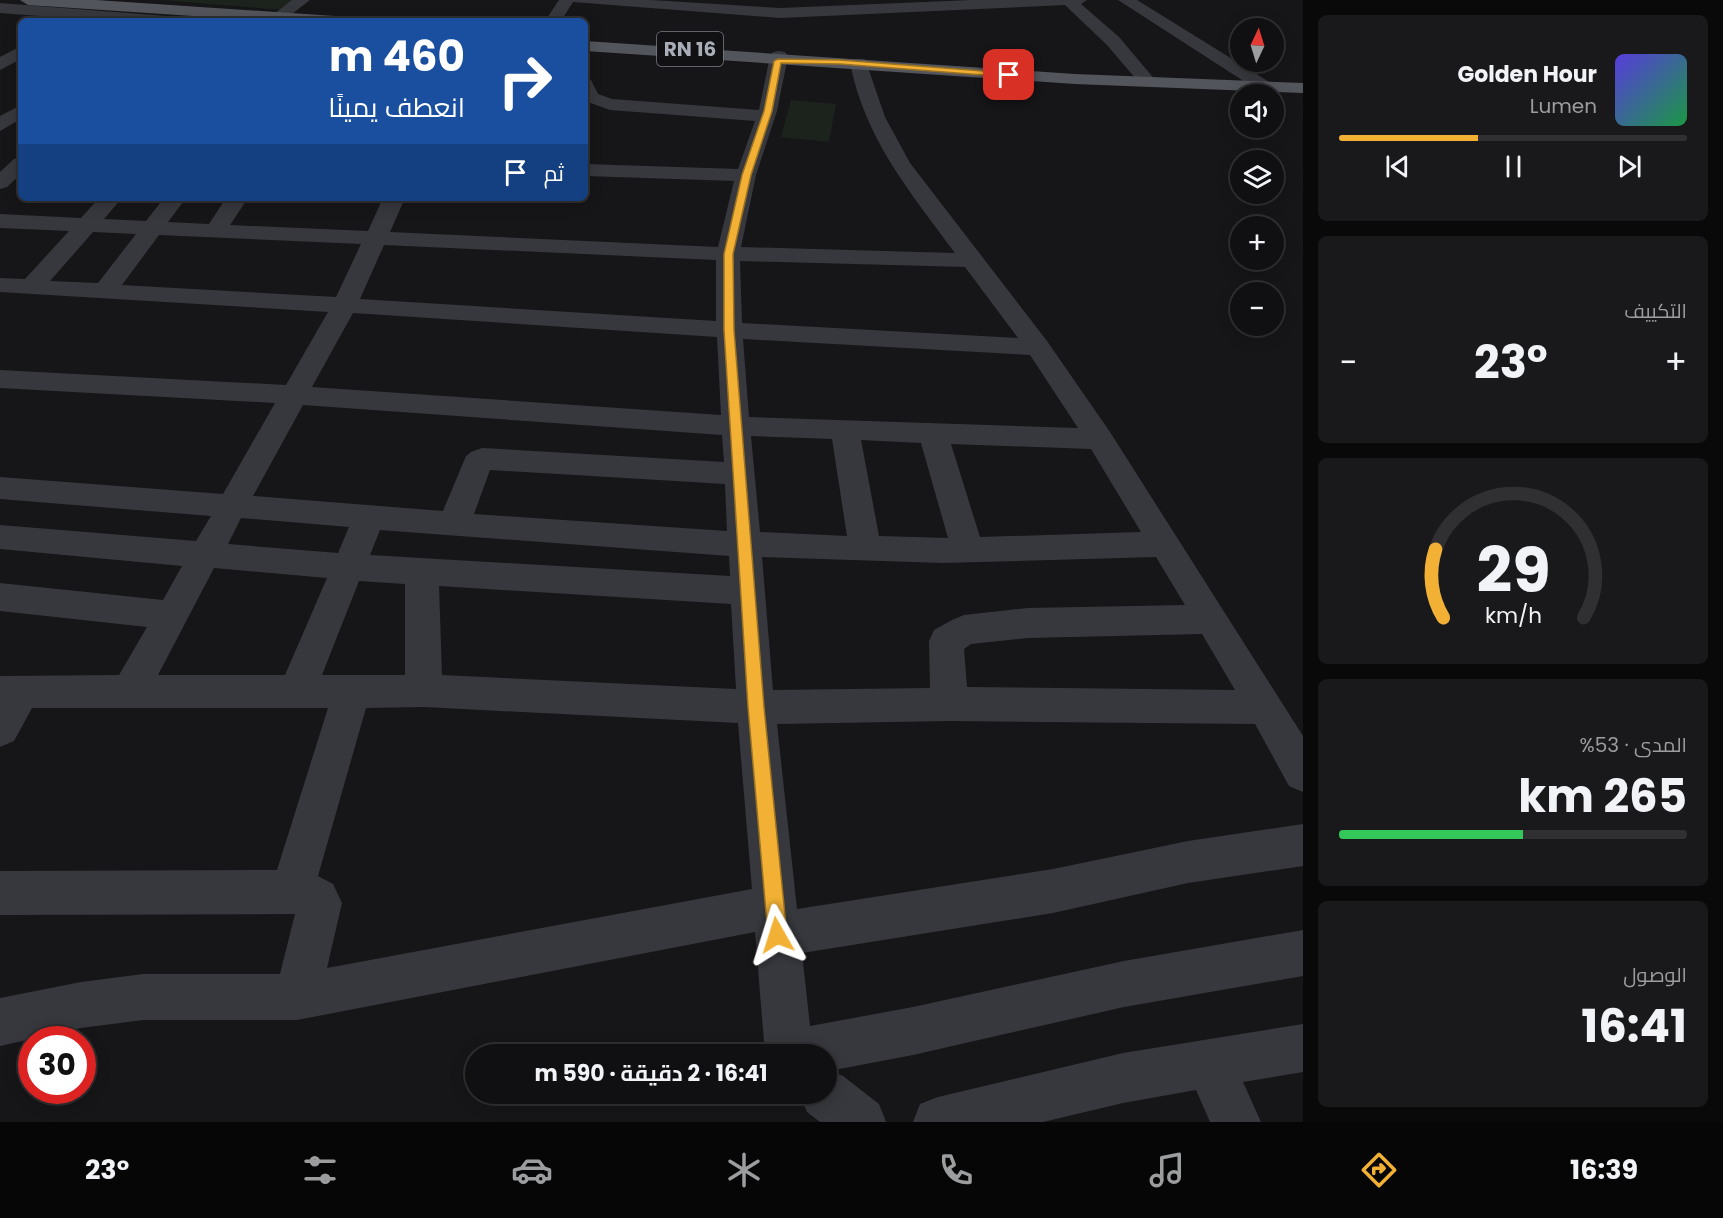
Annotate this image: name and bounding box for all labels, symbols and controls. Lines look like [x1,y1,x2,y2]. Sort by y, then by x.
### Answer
north arrow [1230,18,1284,72]
map controls [1230,18,1284,336]
text: 460 m [329,27,465,86]
road number: RN 16 [657,32,723,66]
icon: right [486,42,564,120]
pin [983,49,1034,100]
icon: arrive [992,58,1025,91]
text: Golden Hour [1457,59,1597,90]
button: sound [1230,84,1284,138]
text: انعطف يمينًا [328,89,465,126]
text: Lumen [1530,92,1597,120]
button: layers [1230,150,1284,204]
icon: previous [1381,150,1414,183]
icon: pause [1497,150,1530,183]
icon: next [1613,150,1646,183]
icon: arrive [499,156,532,189]
text: ثم [544,158,564,189]
button: + [1230,216,1284,270]
button: − [1230,282,1284,336]
text: التكييف [1624,297,1687,325]
text: 23° [1474,331,1548,394]
text: − [1339,339,1357,386]
text: + [1664,339,1687,386]
text: 29 [1476,526,1550,614]
text: km/h [1484,600,1542,631]
text: المدى · 53% [1580,731,1687,759]
text: 265 km [1518,765,1687,828]
position arrow [745,903,809,967]
text: الوصول [1623,961,1687,989]
text: 16:41 [1581,995,1687,1058]
speed limit sign: 30 [18,1026,96,1104]
text: 16:41 · 2 دقيقة · 590 m [534,1058,768,1089]
icon: filters [299,1149,341,1191]
icon: car [511,1149,553,1191]
icon: climate [723,1149,765,1191]
icon: phone [935,1149,977,1191]
icon: music [1146,1149,1188,1191]
icon: directions [1358,1149,1400,1191]
text: 23° [85,1151,129,1188]
text: 16:39 [1570,1151,1638,1188]

